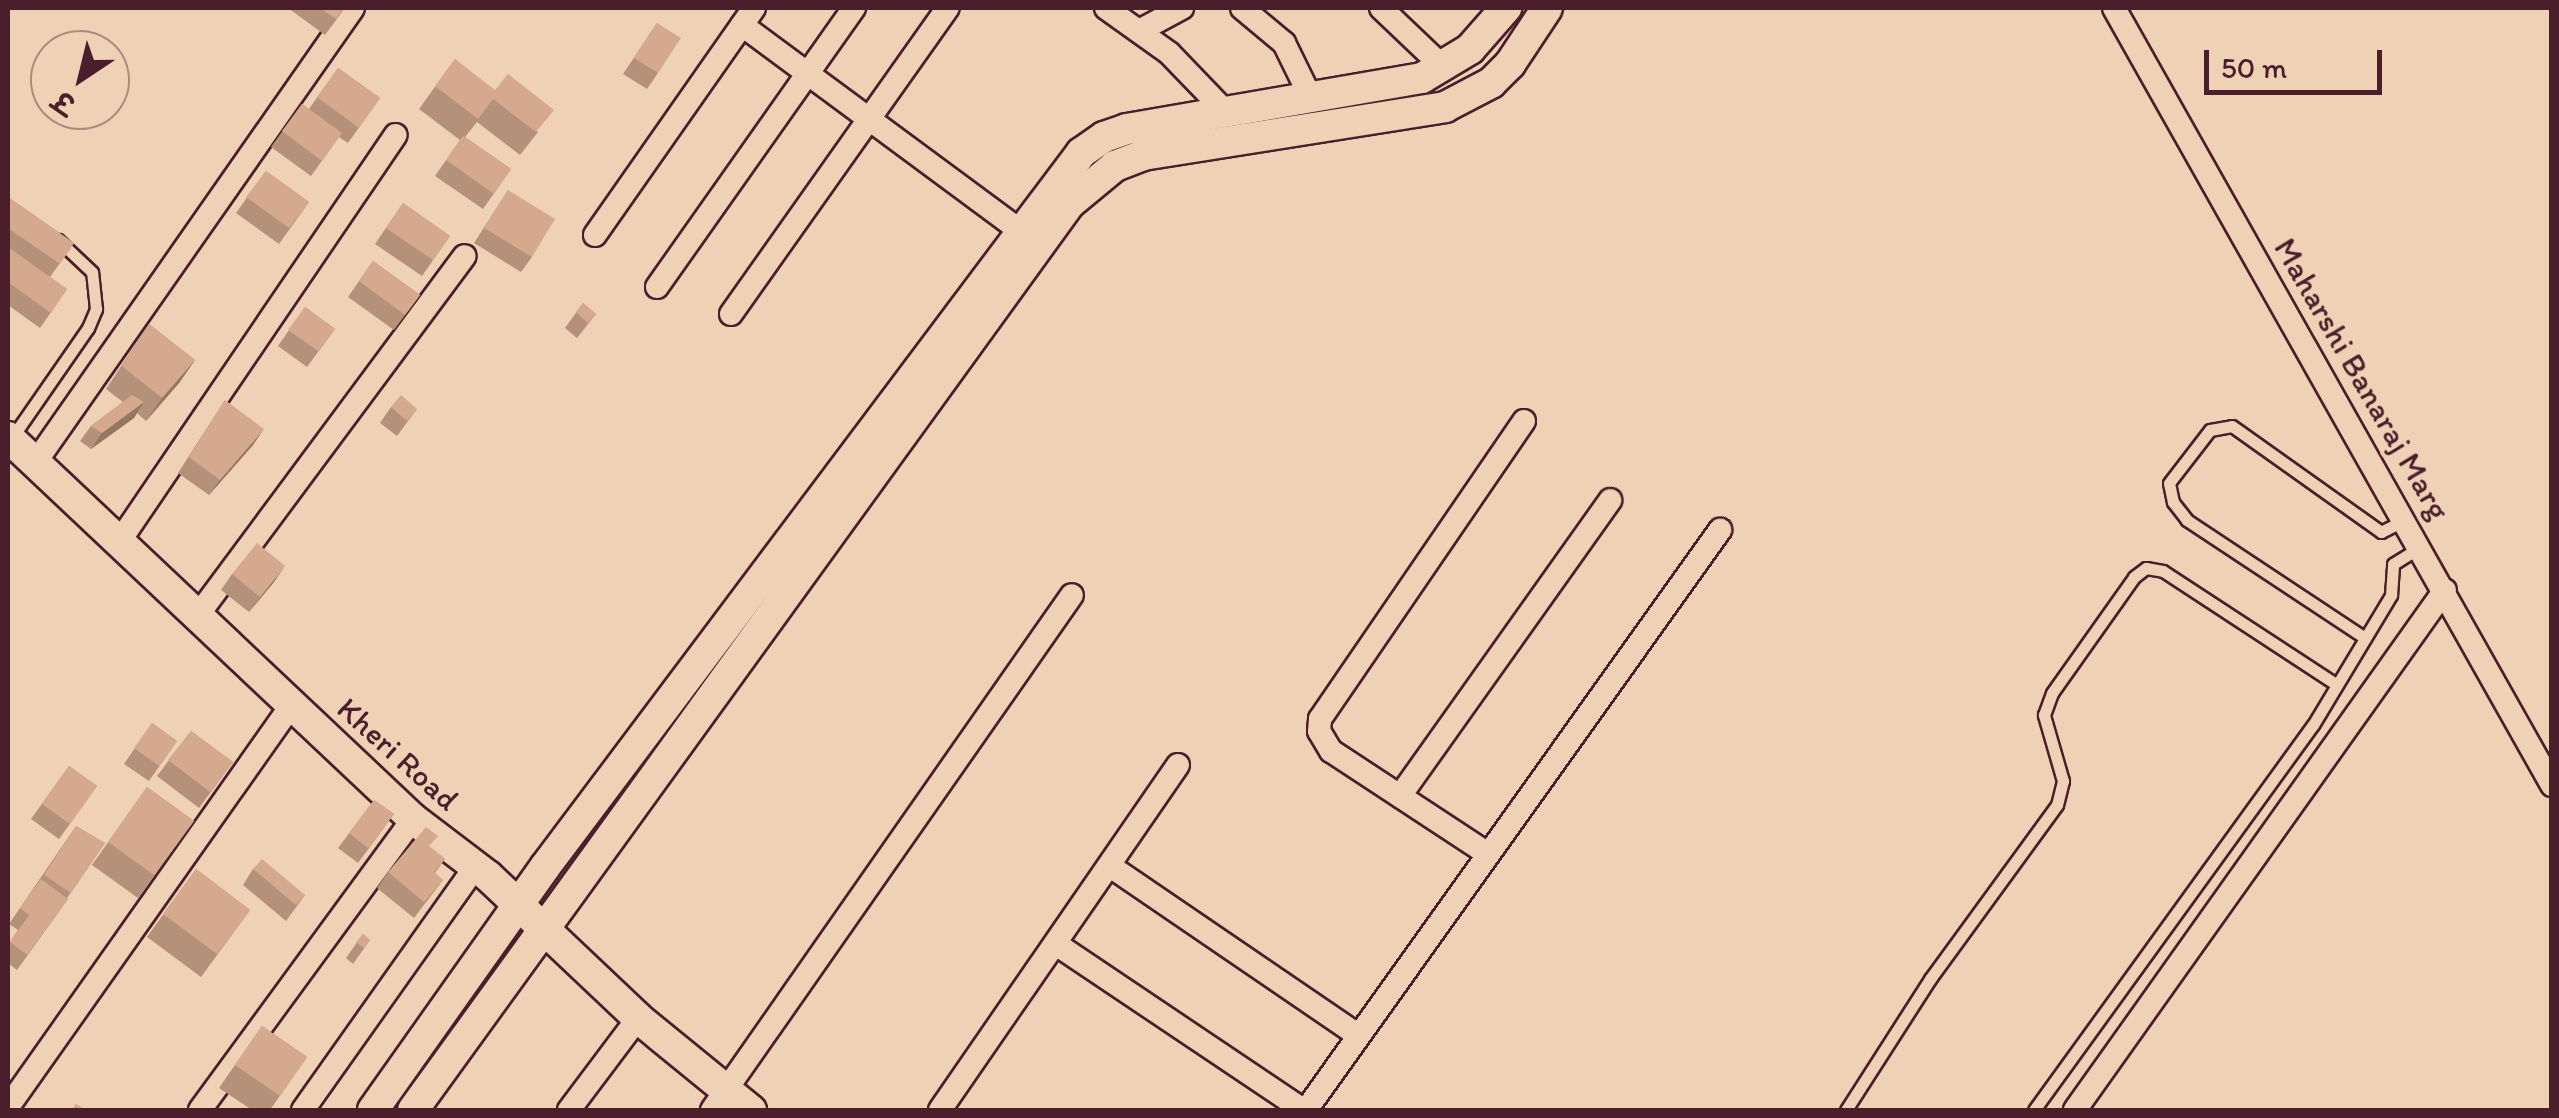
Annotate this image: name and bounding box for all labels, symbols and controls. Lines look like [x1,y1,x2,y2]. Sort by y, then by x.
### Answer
north arrow [30,30,130,130]
scale bar [2209,30,2386,92]
text: 50 m [2221,49,2287,86]
text: उ [47,84,81,122]
street label: Maharshi Banaraj Marg [2265,231,2459,527]
street label: Kheri Road [330,690,466,818]

